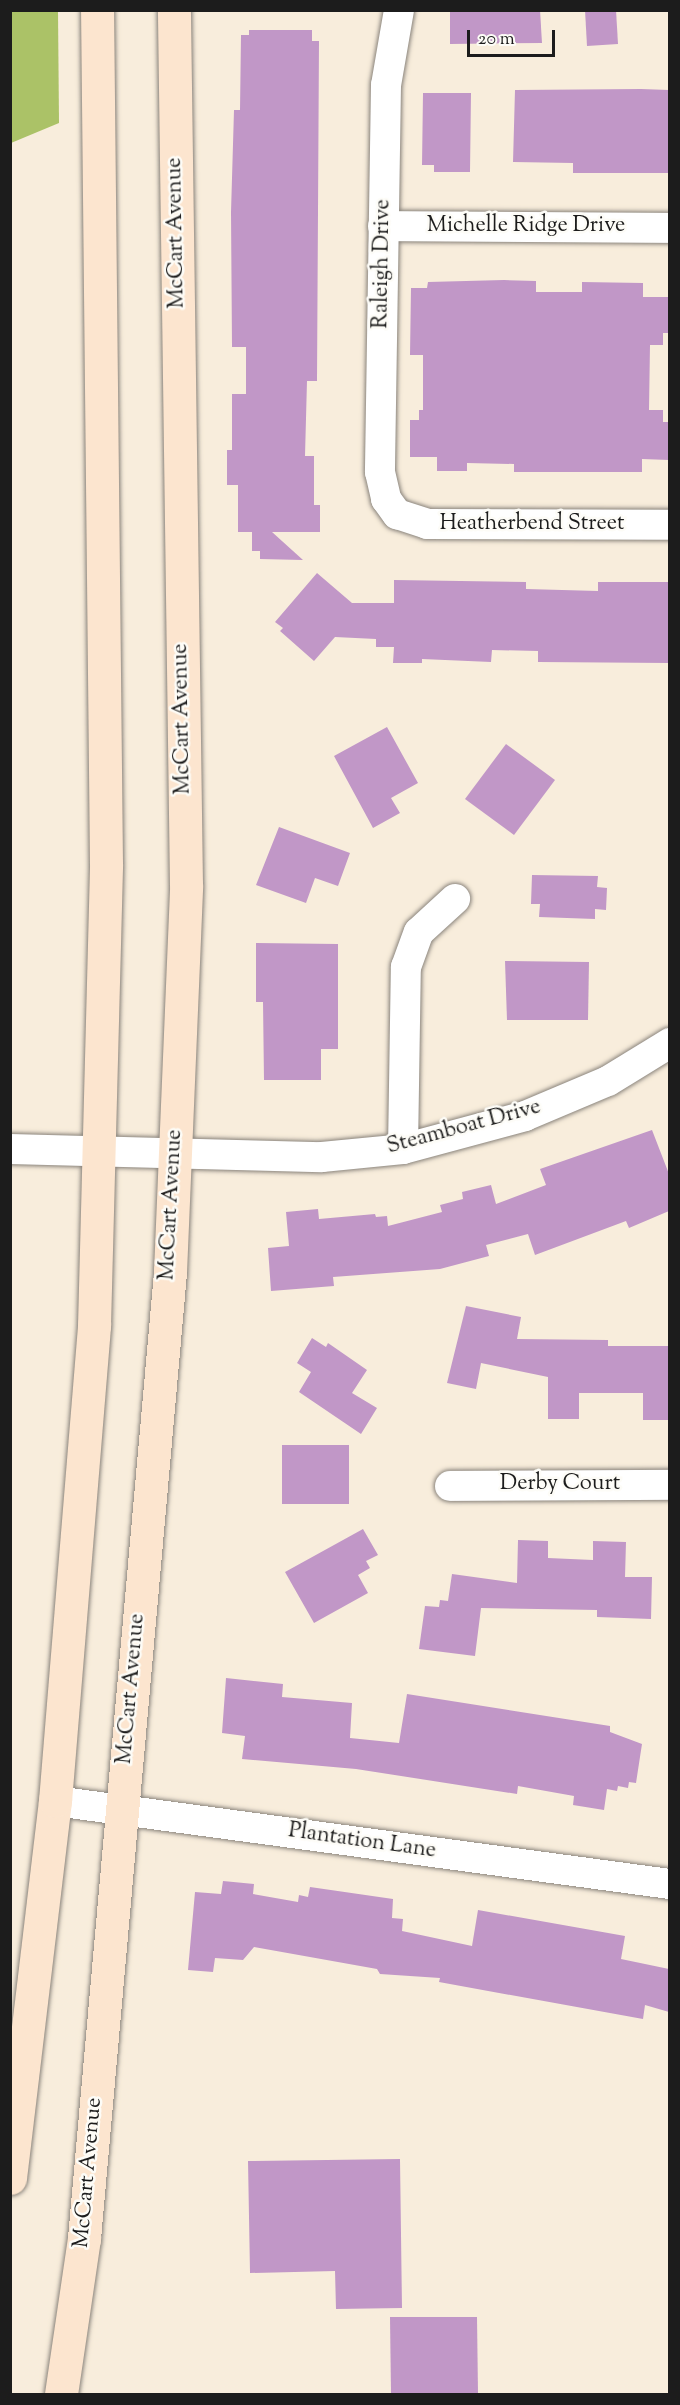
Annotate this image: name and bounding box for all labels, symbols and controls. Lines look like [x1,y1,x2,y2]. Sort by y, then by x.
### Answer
scale bar [470,18,558,56]
text: 20 m [478,27,515,53]
street label: McCart Avenue [162,157,192,309]
street label: Raleigh Drive [369,199,397,329]
street label: Michelle Ridge Drive [427,214,625,240]
street label: Heatherbend Street [439,512,625,538]
street label: McCart Avenue [168,643,198,795]
street label: Steamboat Drive [384,1095,544,1161]
street label: McCart Avenue [155,1129,189,1281]
street label: Derby Court [500,1472,620,1498]
street label: McCart Avenue [112,1613,152,1765]
street label: Plantation Lane [287,1819,437,1865]
street label: McCart Avenue [69,2097,109,2249]

